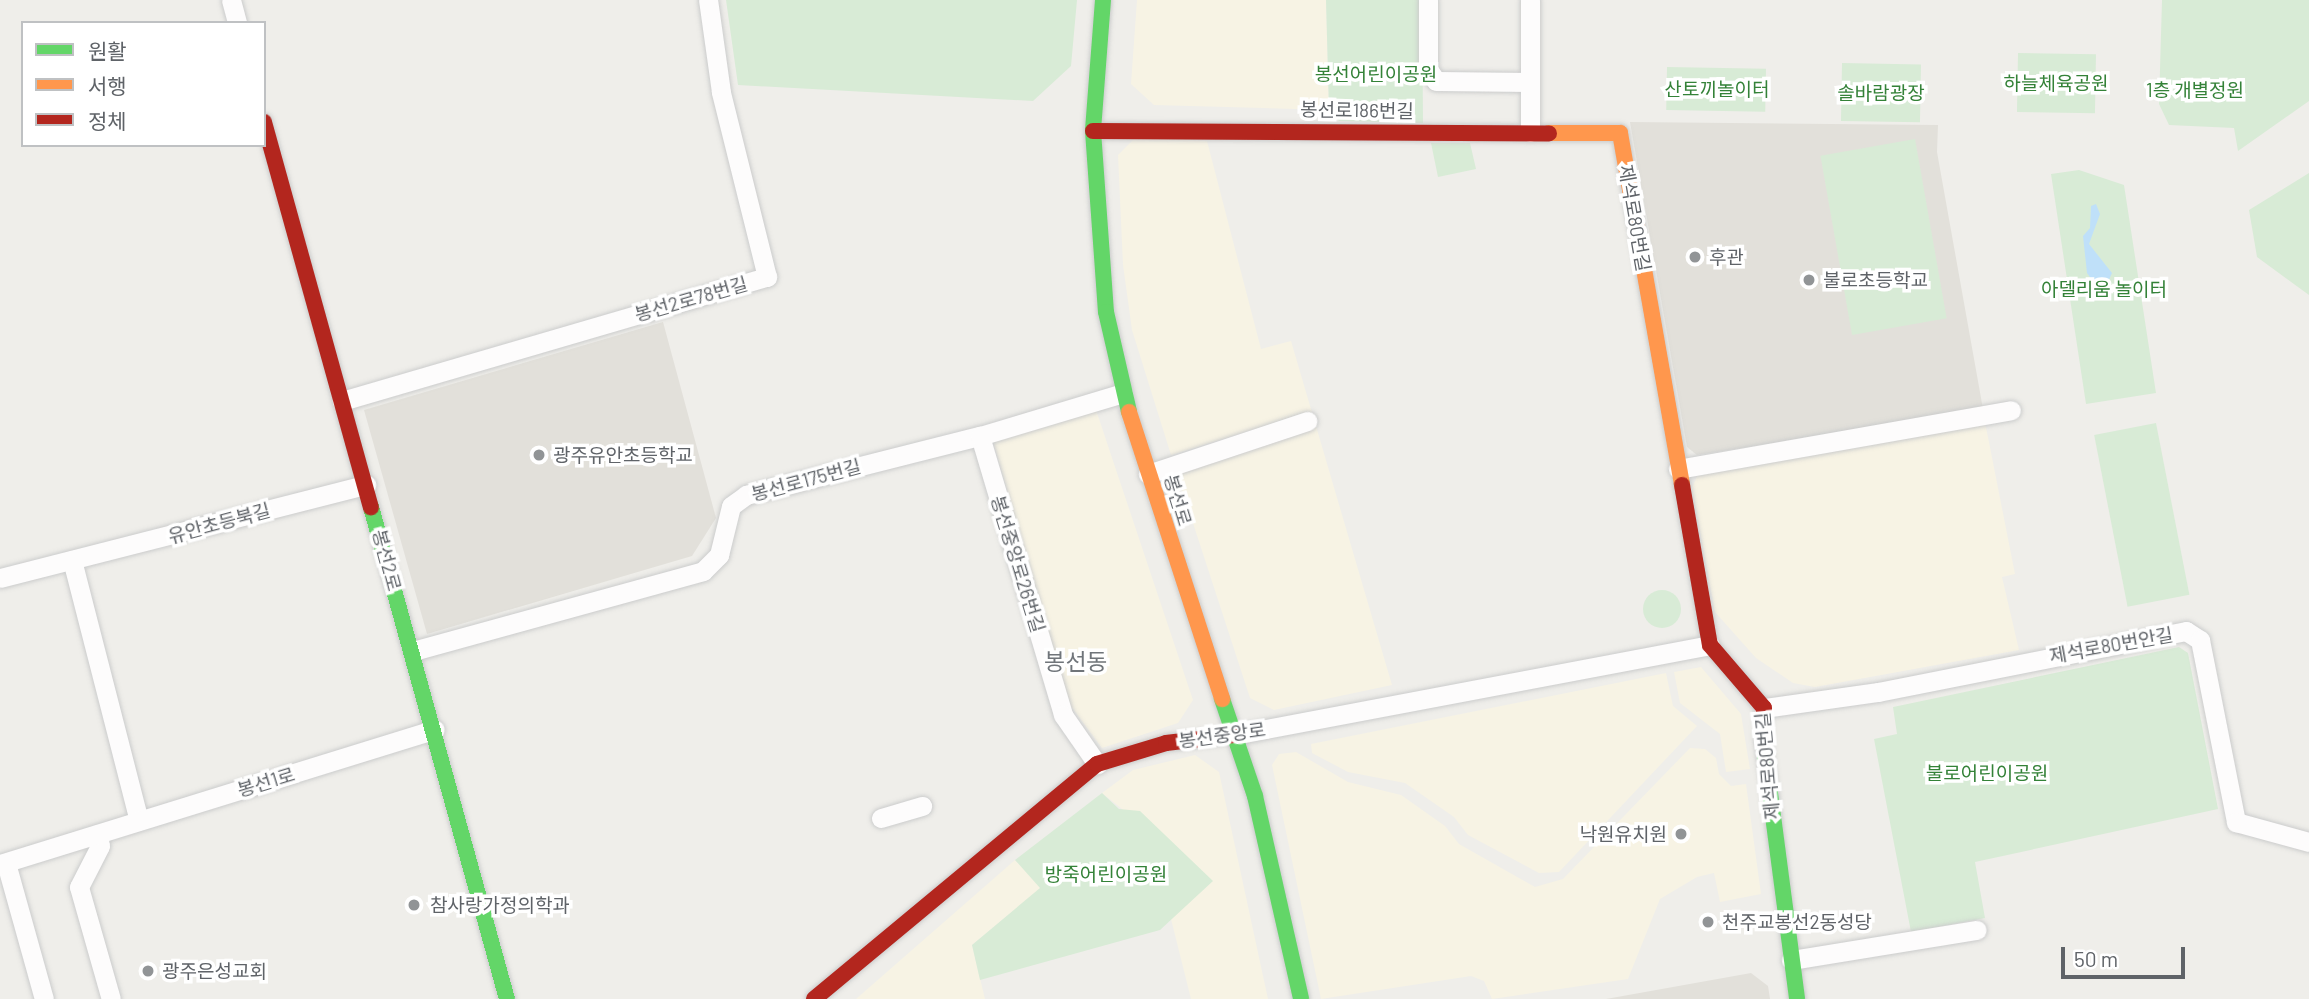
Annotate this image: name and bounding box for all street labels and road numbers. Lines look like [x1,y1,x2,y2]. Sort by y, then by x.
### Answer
street label: 봉선로186번길 [1300,98,1414,122]
street label: 제석로80번길 [1614,163,1656,273]
street label: 봉선2로78번길 [632,272,750,326]
street label: 봉선로175번길 [749,454,863,506]
street label: 봉선로 [1159,472,1197,528]
street label: 봉선중앙로26번길 [986,493,1050,635]
street label: 유안초등북길 [165,498,273,548]
street label: 봉선2로 [368,527,406,593]
street label: 제석로80번안길 [2047,623,2175,667]
street label: 제석로80번길 [1751,711,1783,821]
street label: 봉선중앙로 [1177,718,1267,752]
street label: 봉선1로 [234,762,298,802]

